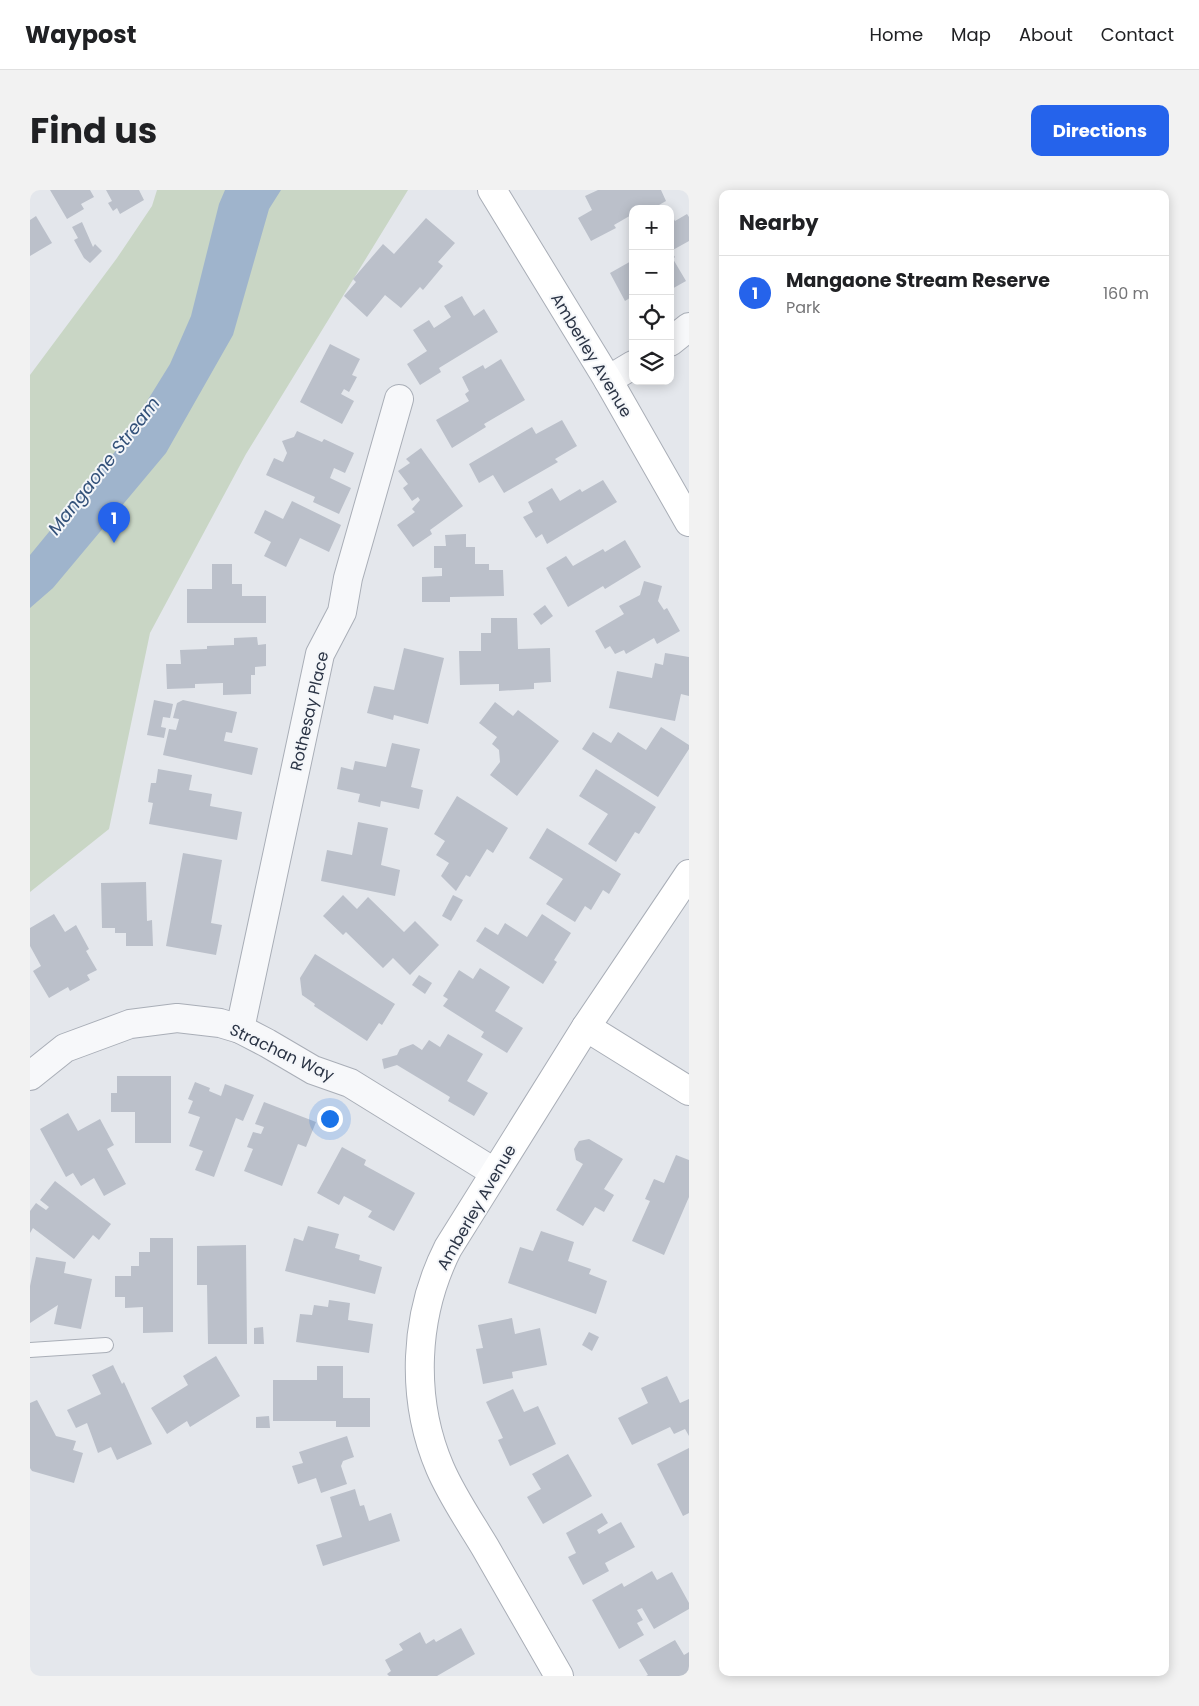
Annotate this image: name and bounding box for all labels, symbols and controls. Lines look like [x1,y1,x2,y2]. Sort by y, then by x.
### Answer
text: Waypost [25,18,136,51]
text: Home [869,22,923,47]
text: Map [951,22,991,47]
text: About [1019,22,1073,47]
text: Contact [1101,22,1174,47]
button: Directions [1031,105,1169,156]
text: Find us [30,106,157,155]
map controls [629,205,674,385]
button: + [629,205,674,250]
text: Nearby [739,208,819,237]
button: − [629,250,674,295]
text: Mangaone Stream Reserve [786,267,1050,294]
text: 1 [752,282,758,305]
text: 160 m [1103,282,1149,305]
street label: Amberley Avenue [545,289,638,422]
button: locate [629,295,674,340]
text: Park [786,296,820,319]
button: layers [629,340,674,385]
water label: Mangaone Stream [42,392,165,540]
pin: 1 [98,502,130,543]
street label: Rothesay Place [285,649,334,773]
street label: Strachan Way [226,1018,338,1087]
your location [317,1106,343,1132]
street label: Amberley Avenue [431,1140,522,1274]

